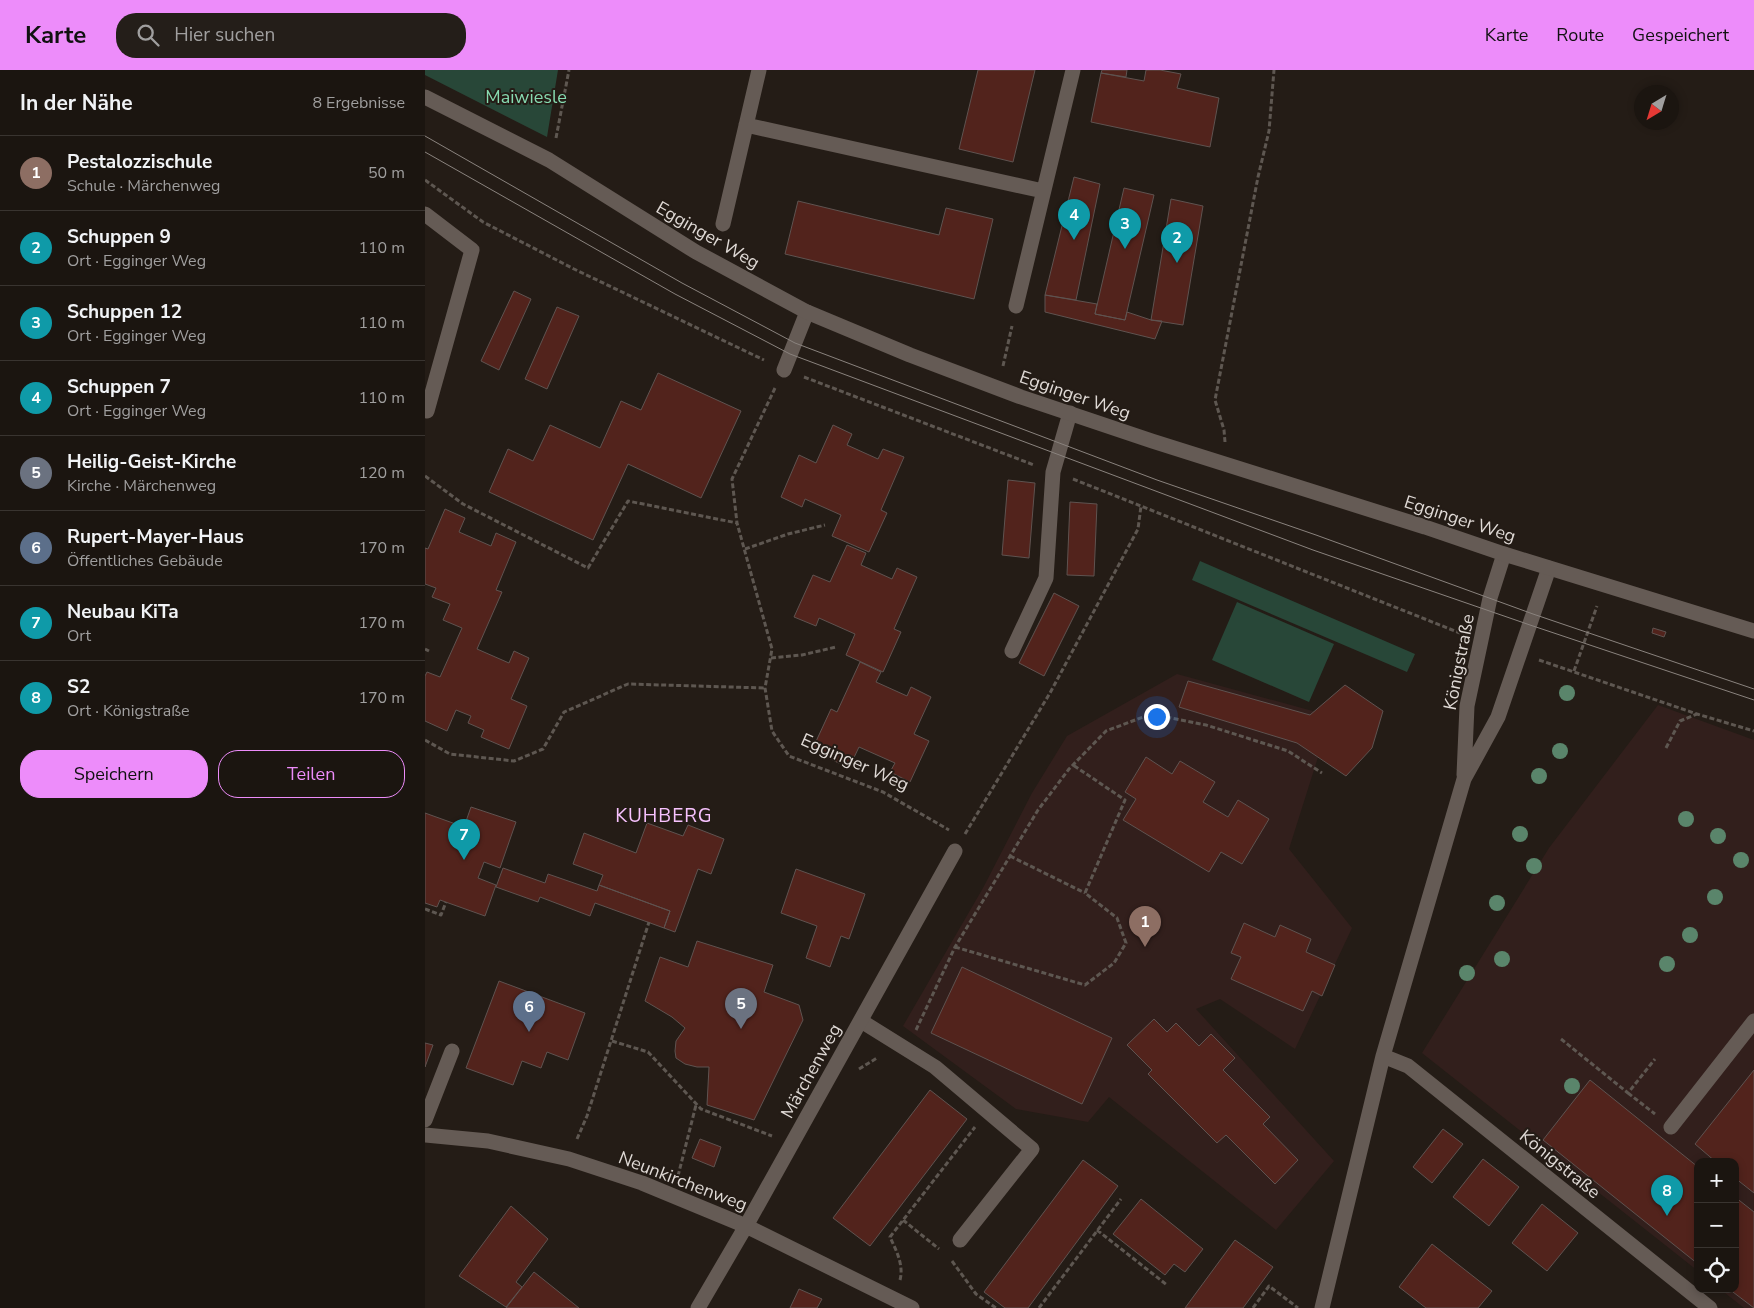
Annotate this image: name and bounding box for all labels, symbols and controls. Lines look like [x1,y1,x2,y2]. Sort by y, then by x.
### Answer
search box [116,13,466,58]
text: Karte [25,19,86,51]
icon: search [134,21,162,49]
text: Hier suchen [174,22,275,48]
text: Karte [1485,23,1528,47]
text: Route [1556,23,1604,47]
text: Gespeichert [1632,23,1729,47]
park label: Maiwiesle [485,85,567,109]
north arrow [1634,85,1679,130]
text: In der Nähe [20,89,133,117]
text: 8 Ergebnisse [312,92,405,114]
text: Pestalozzischule [67,149,212,175]
text: 1 [31,162,41,184]
text: 50 m [368,162,405,184]
text: Schule · Märchenweg [67,175,220,197]
street label: Egginger Weg [652,196,764,274]
pin: 4 [1058,199,1090,240]
pin: 3 [1109,208,1141,249]
pin: 2 [1161,222,1193,263]
text: Schuppen 9 [67,224,171,250]
text: 2 [31,237,41,259]
text: 110 m [358,237,405,259]
text: Ort · Egginger Weg [67,250,206,272]
text: Schuppen 12 [67,299,182,325]
text: 3 [31,312,41,334]
text: 110 m [358,312,405,334]
text: Ort · Egginger Weg [67,325,206,347]
street label: Egginger Weg [1016,365,1134,425]
text: Schuppen 7 [67,374,171,400]
text: 4 [31,387,41,409]
text: 110 m [358,387,405,409]
text: Ort · Egginger Weg [67,400,206,422]
text: Heilig-Geist-Kirche [67,449,236,475]
text: 5 [31,462,41,484]
text: 120 m [358,462,405,484]
text: Kirche · Märchenweg [67,475,216,497]
street label: Egginger Weg [1401,490,1519,548]
text: Rupert-Mayer-Haus [67,524,244,550]
text: 6 [31,537,41,559]
text: 170 m [358,537,405,559]
text: Öffentliches Gebäude [67,550,223,572]
text: Neubau KiTa [67,599,179,625]
text: 7 [31,612,41,634]
text: 170 m [358,612,405,634]
street label: Königstraße [1438,612,1480,712]
text: Ort [67,625,91,647]
text: S2 [67,674,90,700]
text: 8 [31,687,41,709]
text: 170 m [358,687,405,709]
text: Ort · Königstraße [67,700,189,722]
your location [1144,704,1170,730]
street label: Egginger Weg [797,727,913,797]
button: Speichern [20,750,208,798]
button: Teilen [218,750,405,798]
district label: KUHBERG [615,803,713,829]
pin: 7 [448,819,480,860]
pin: 1 [1129,906,1161,947]
pin: 5 [725,988,757,1029]
pin: 6 [513,991,545,1032]
street label: Märchenweg [775,1019,847,1123]
street label: Königstraße [1515,1124,1605,1204]
street label: Neunkirchenweg [615,1145,751,1217]
map controls [1694,1158,1739,1293]
button: + [1694,1158,1739,1203]
pin: 8 [1651,1175,1683,1216]
button: − [1694,1203,1739,1248]
button: locate [1694,1248,1739,1293]

